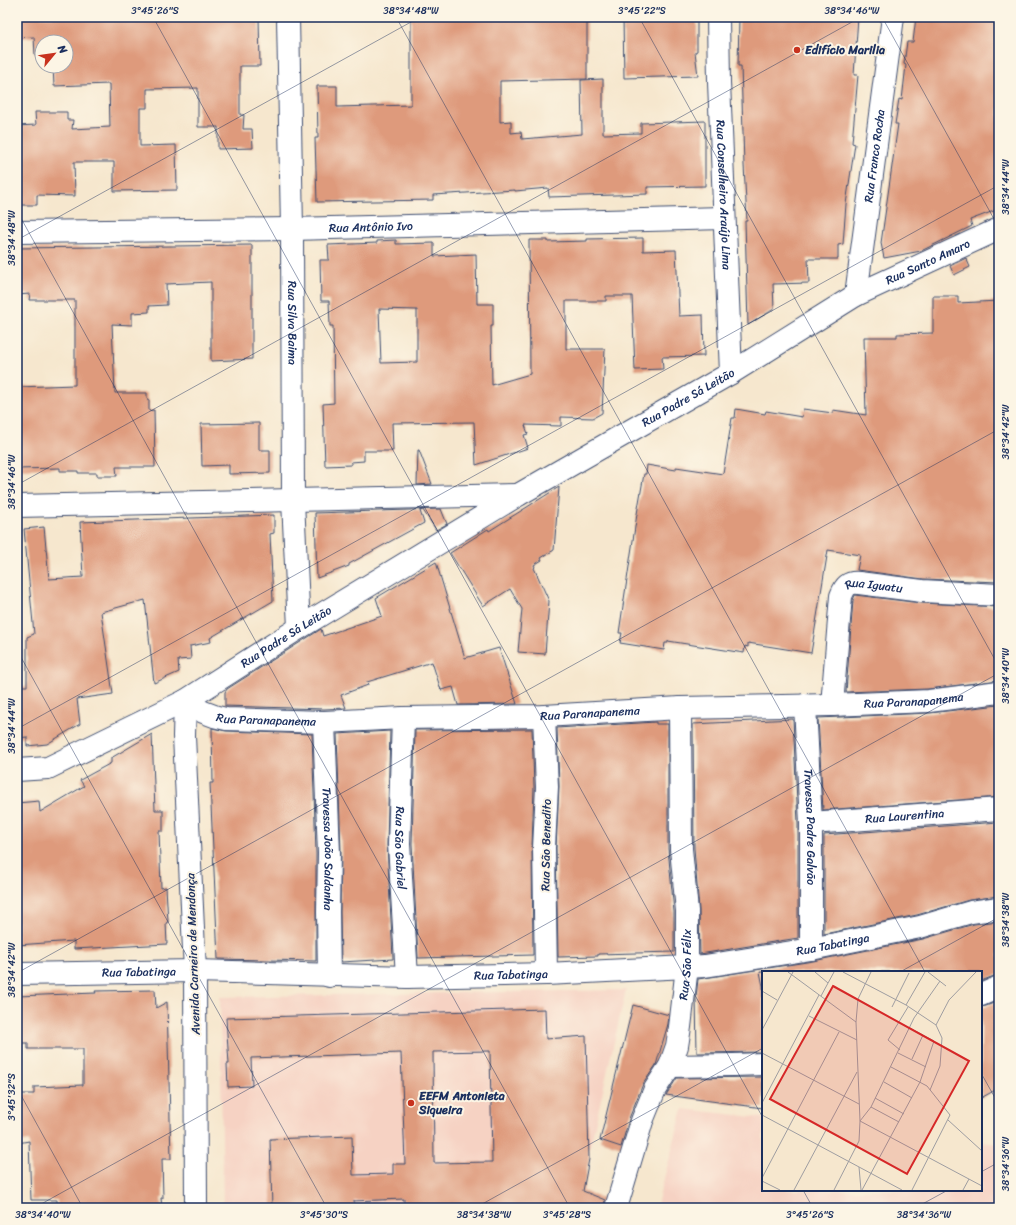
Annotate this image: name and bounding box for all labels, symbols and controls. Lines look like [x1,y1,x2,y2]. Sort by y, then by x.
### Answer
text: 3°45'26"S [131,2,180,20]
text: 38°34'48"W [383,2,439,20]
text: 3°45'22"S [618,2,667,20]
text: 38°34'46"W [824,2,880,20]
north arrow [34,34,74,74]
place label: Edifício Marilia [805,39,885,61]
text: N [52,41,73,58]
marker: Edifício Marilia [792,45,802,55]
street label: Rua Franco Rocha [857,108,892,204]
street label: Rua Conselheiro Araújo Lima [710,119,738,271]
text: 38°34'44"W [997,159,1015,215]
text: 38°34'48"W [3,210,21,266]
street label: Rua Antônio Ivo [329,215,413,239]
street label: Rua Santo Amaro [882,233,974,291]
street label: Rua Silva Baima [281,281,304,365]
street label: Rua Padre Sá Leitão [637,362,739,433]
text: 38°34'42"W [997,404,1015,460]
text: 38°34'46"W [3,454,21,510]
street label: Rua Iguatu [840,572,905,600]
street label: Rua Padre Sá Leitão [236,600,336,674]
text: 38°34'40"W [997,648,1015,704]
street label: Rua Paranapanema [863,686,966,715]
text: 38°34'44"W [3,698,21,754]
street label: Rua Paranapanema [540,699,641,727]
street label: Rua Paranapanema [214,706,317,733]
street label: Travessa Padre Galvão [797,768,822,885]
street label: Travessa João Saldanha [316,787,340,912]
street label: Rua São Benedito [534,799,558,891]
street label: Rua Laurentina [864,802,945,830]
street label: Rua São Gabriel [388,806,413,891]
street label: Avenida Carneiro de Mendonça [179,872,207,1036]
text: 38°34'38"W [997,892,1015,947]
street label: Rua Tabatinga [795,926,871,962]
street label: Rua São Félix [672,928,698,1001]
text: 38°34'42"W [3,942,21,998]
street label: Rua Tabatinga [102,960,176,984]
street label: Rua Tabatinga [474,963,548,987]
inset map [762,971,982,1191]
text: 3°45'32"S [3,1073,21,1121]
place label: EEFM Antonieta Siqueira [418,1085,505,1121]
marker: EEFM Antonieta Siqueira [406,1098,416,1108]
text: 38°34'36"W [997,1137,1015,1191]
text: 38°34'40"W [15,1206,71,1224]
text: 3°45'30"S [300,1206,349,1224]
text: 38°34'38"W [457,1206,512,1224]
text: 3°45'28"S [543,1206,592,1224]
text: 3°45'26"S [786,1206,835,1224]
text: 38°34'36"W [897,1206,951,1224]

